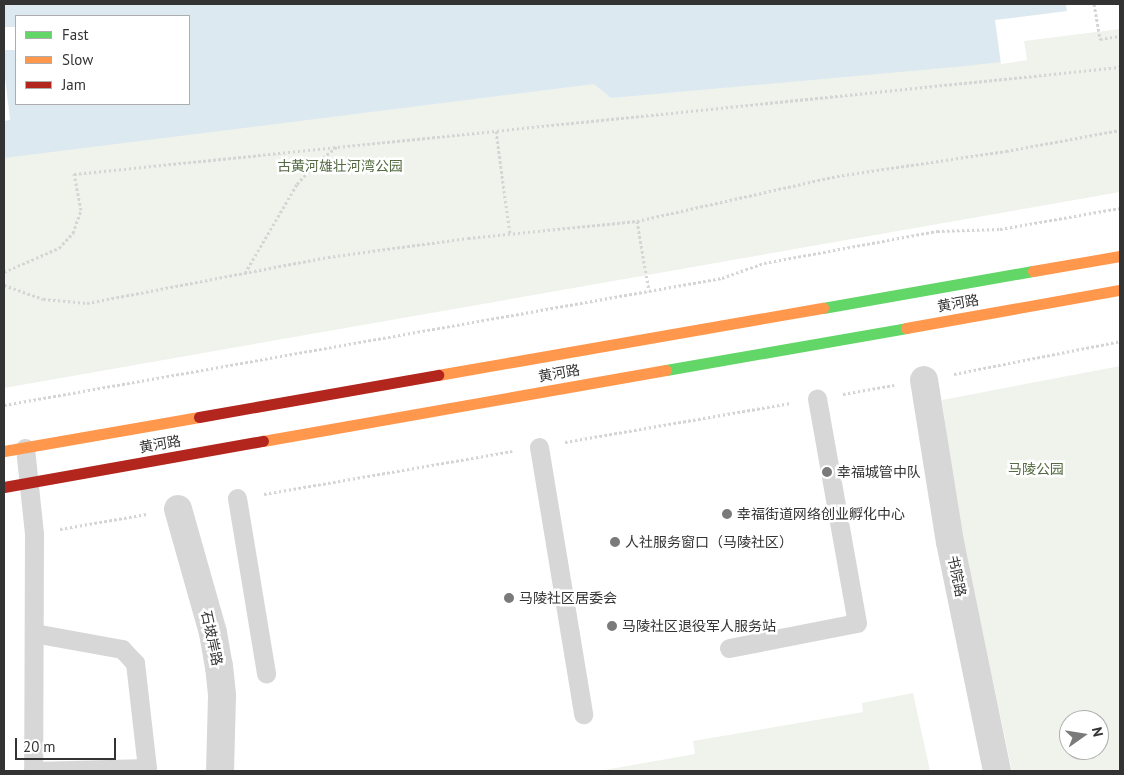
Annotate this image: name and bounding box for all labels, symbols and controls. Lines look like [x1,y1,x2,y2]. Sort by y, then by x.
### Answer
legend [15,15,190,105]
text: Fast [62,25,89,44]
text: Slow [62,50,93,69]
text: Jam [62,75,86,94]
park label: 古黄河雄壮河湾公园 [277,158,403,174]
street label: 黄河路 [936,291,980,315]
street label: 黄河路 [537,361,581,385]
street label: 黄河路 [138,432,182,456]
park label: 马陵公园 [1008,461,1064,477]
place label: 幸福城管中队 [837,464,921,480]
marker: 幸福城管中队 [821,466,833,478]
place label: 幸福街道网络创业孵化中心 [737,506,905,522]
marker: 幸福街道网络创业孵化中心 [721,508,733,520]
place label: 人社服务窗口（马陵社区） [625,534,793,550]
marker: 人社服务窗口（马陵社区） [609,536,621,548]
street label: 书院路 [944,554,970,598]
place label: 马陵社区居委会 [519,590,617,606]
marker: 马陵社区居委会 [503,592,515,604]
street label: 石坡岸路 [198,609,226,667]
place label: 马陵社区退役军人服务站 [622,618,776,634]
marker: 马陵社区退役军人服务站 [606,620,618,632]
north arrow [1059,710,1109,760]
text: N [1088,725,1107,738]
scale bar [18,728,119,760]
text: 20 m [23,737,56,756]

